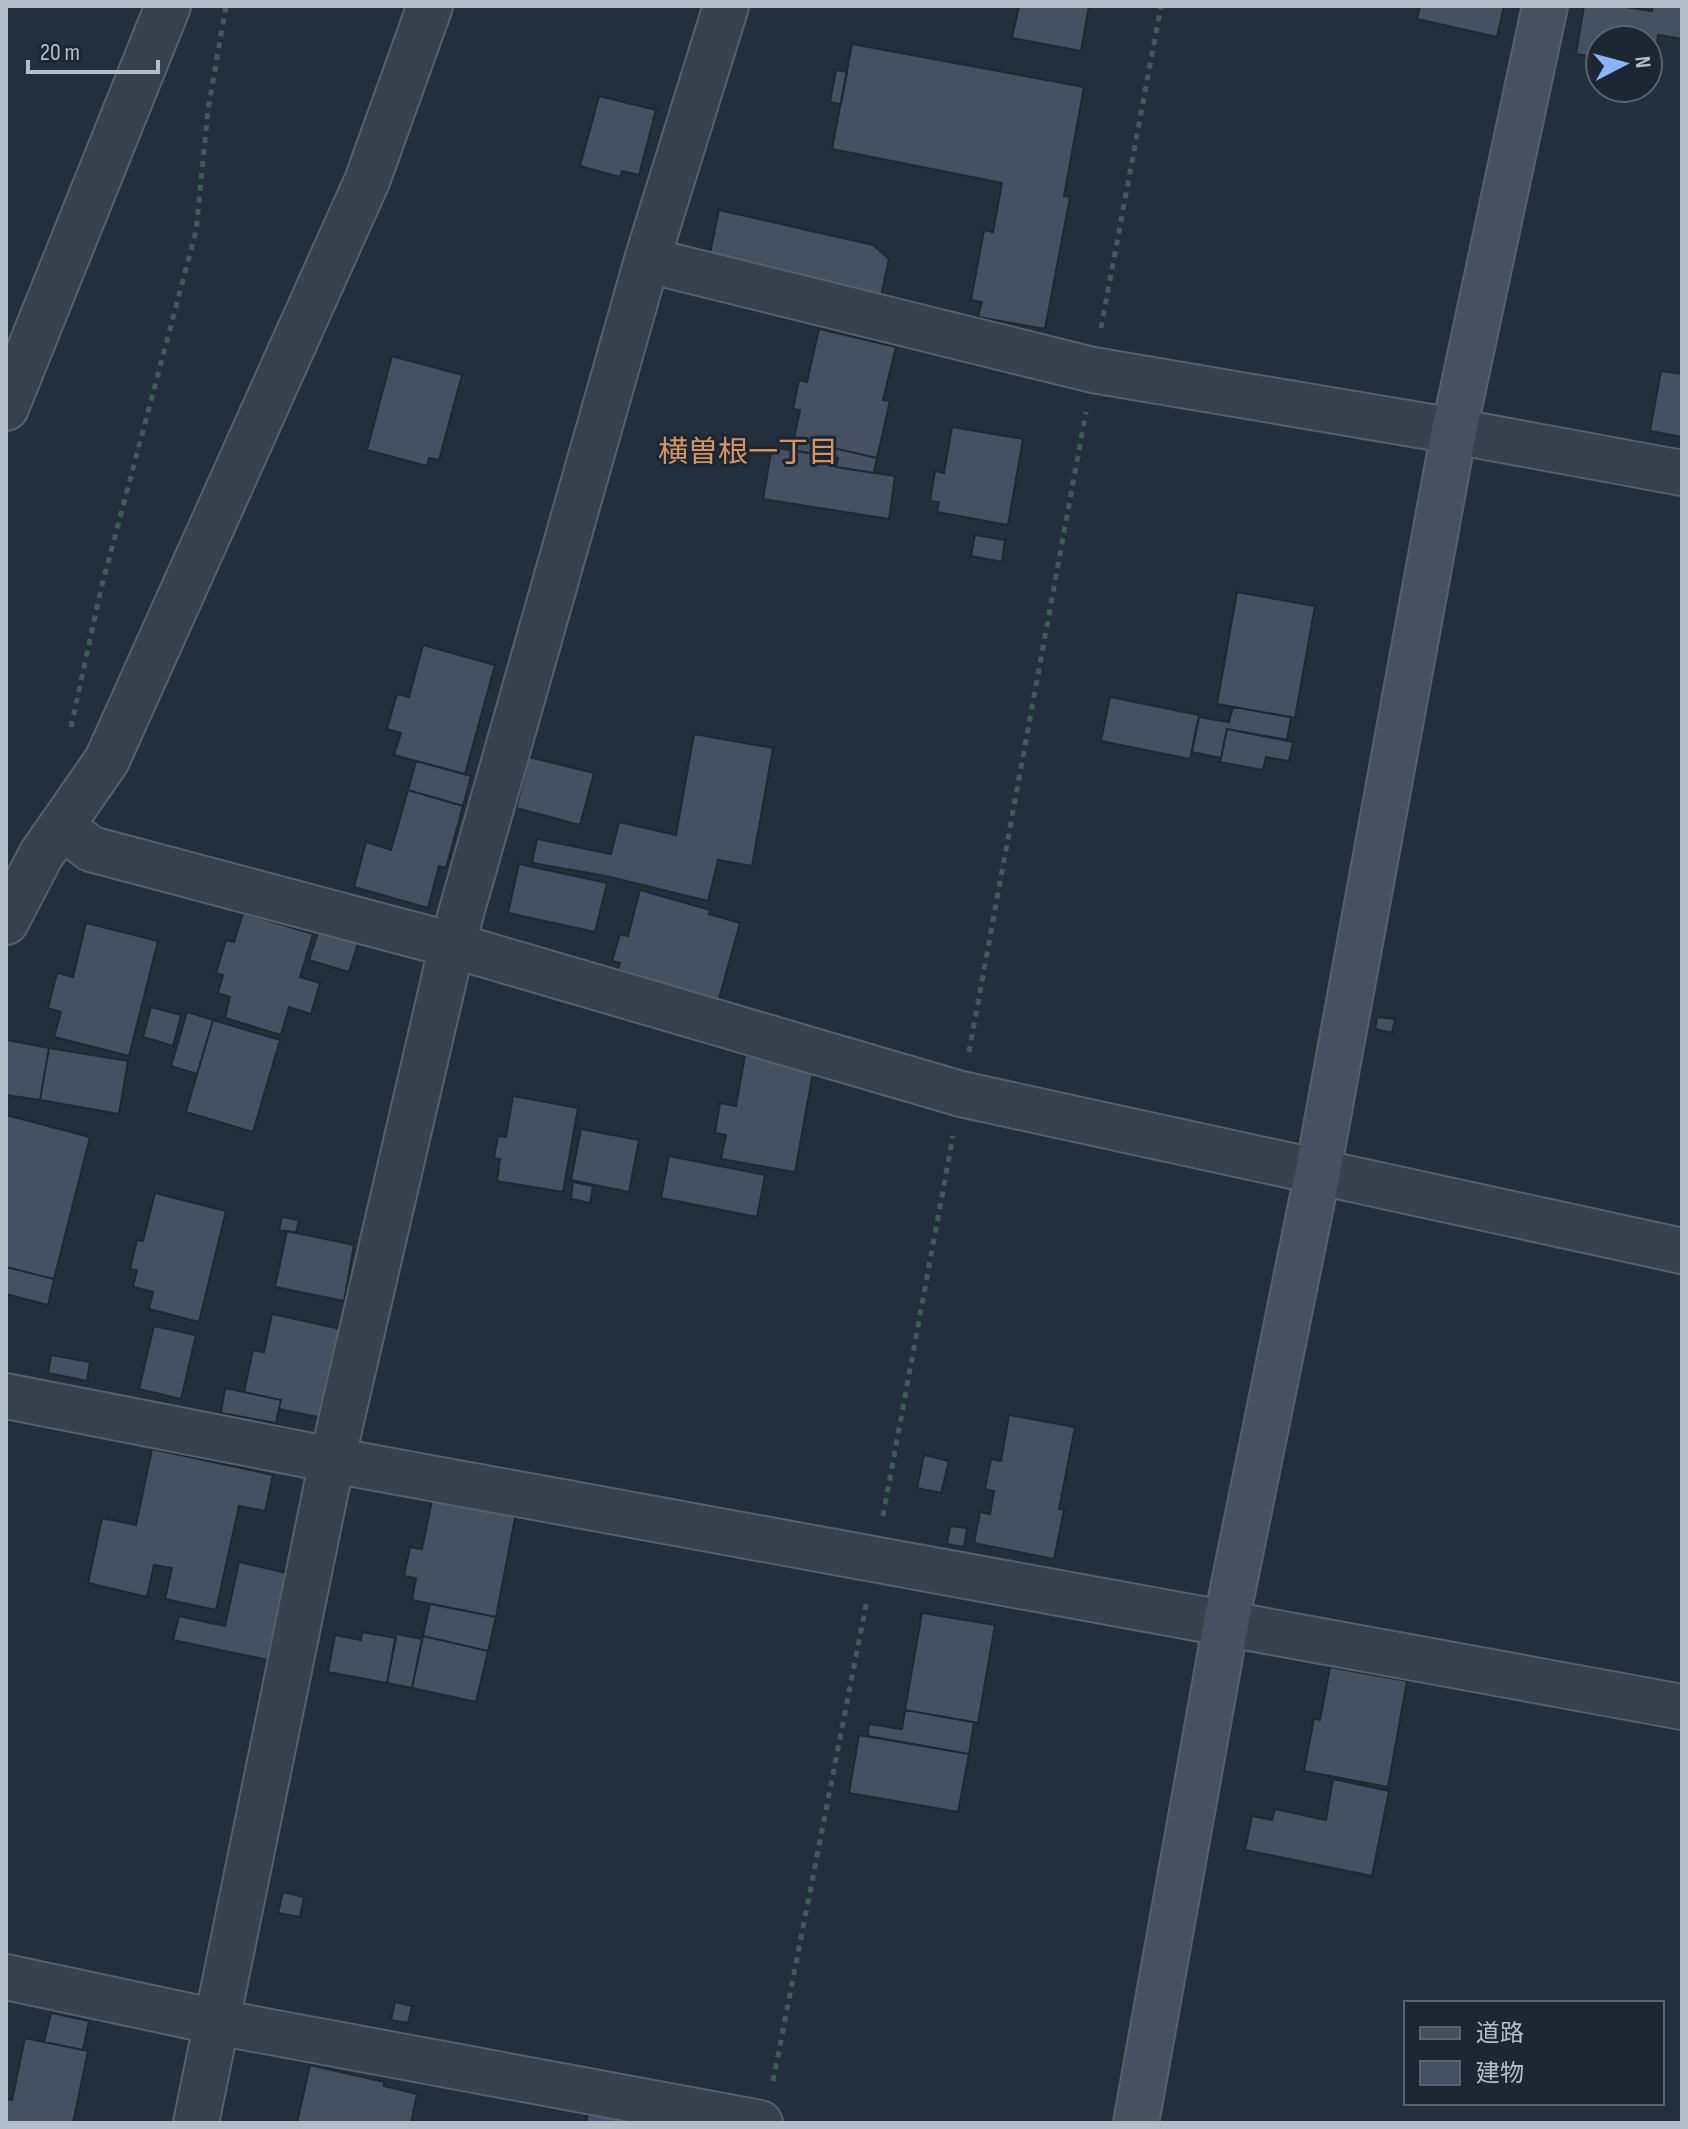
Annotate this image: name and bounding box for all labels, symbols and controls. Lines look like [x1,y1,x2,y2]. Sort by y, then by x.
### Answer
scale bar [28,24,158,74]
north arrow [1584,24,1664,104]
text: 20 m [40,38,80,67]
text: N [1628,55,1656,69]
district label: 横曽根一丁目 [658,435,838,471]
legend [1404,2001,1664,2105]
text: 道路 [1476,2019,1524,2048]
text: 建物 [1476,2059,1524,2088]

